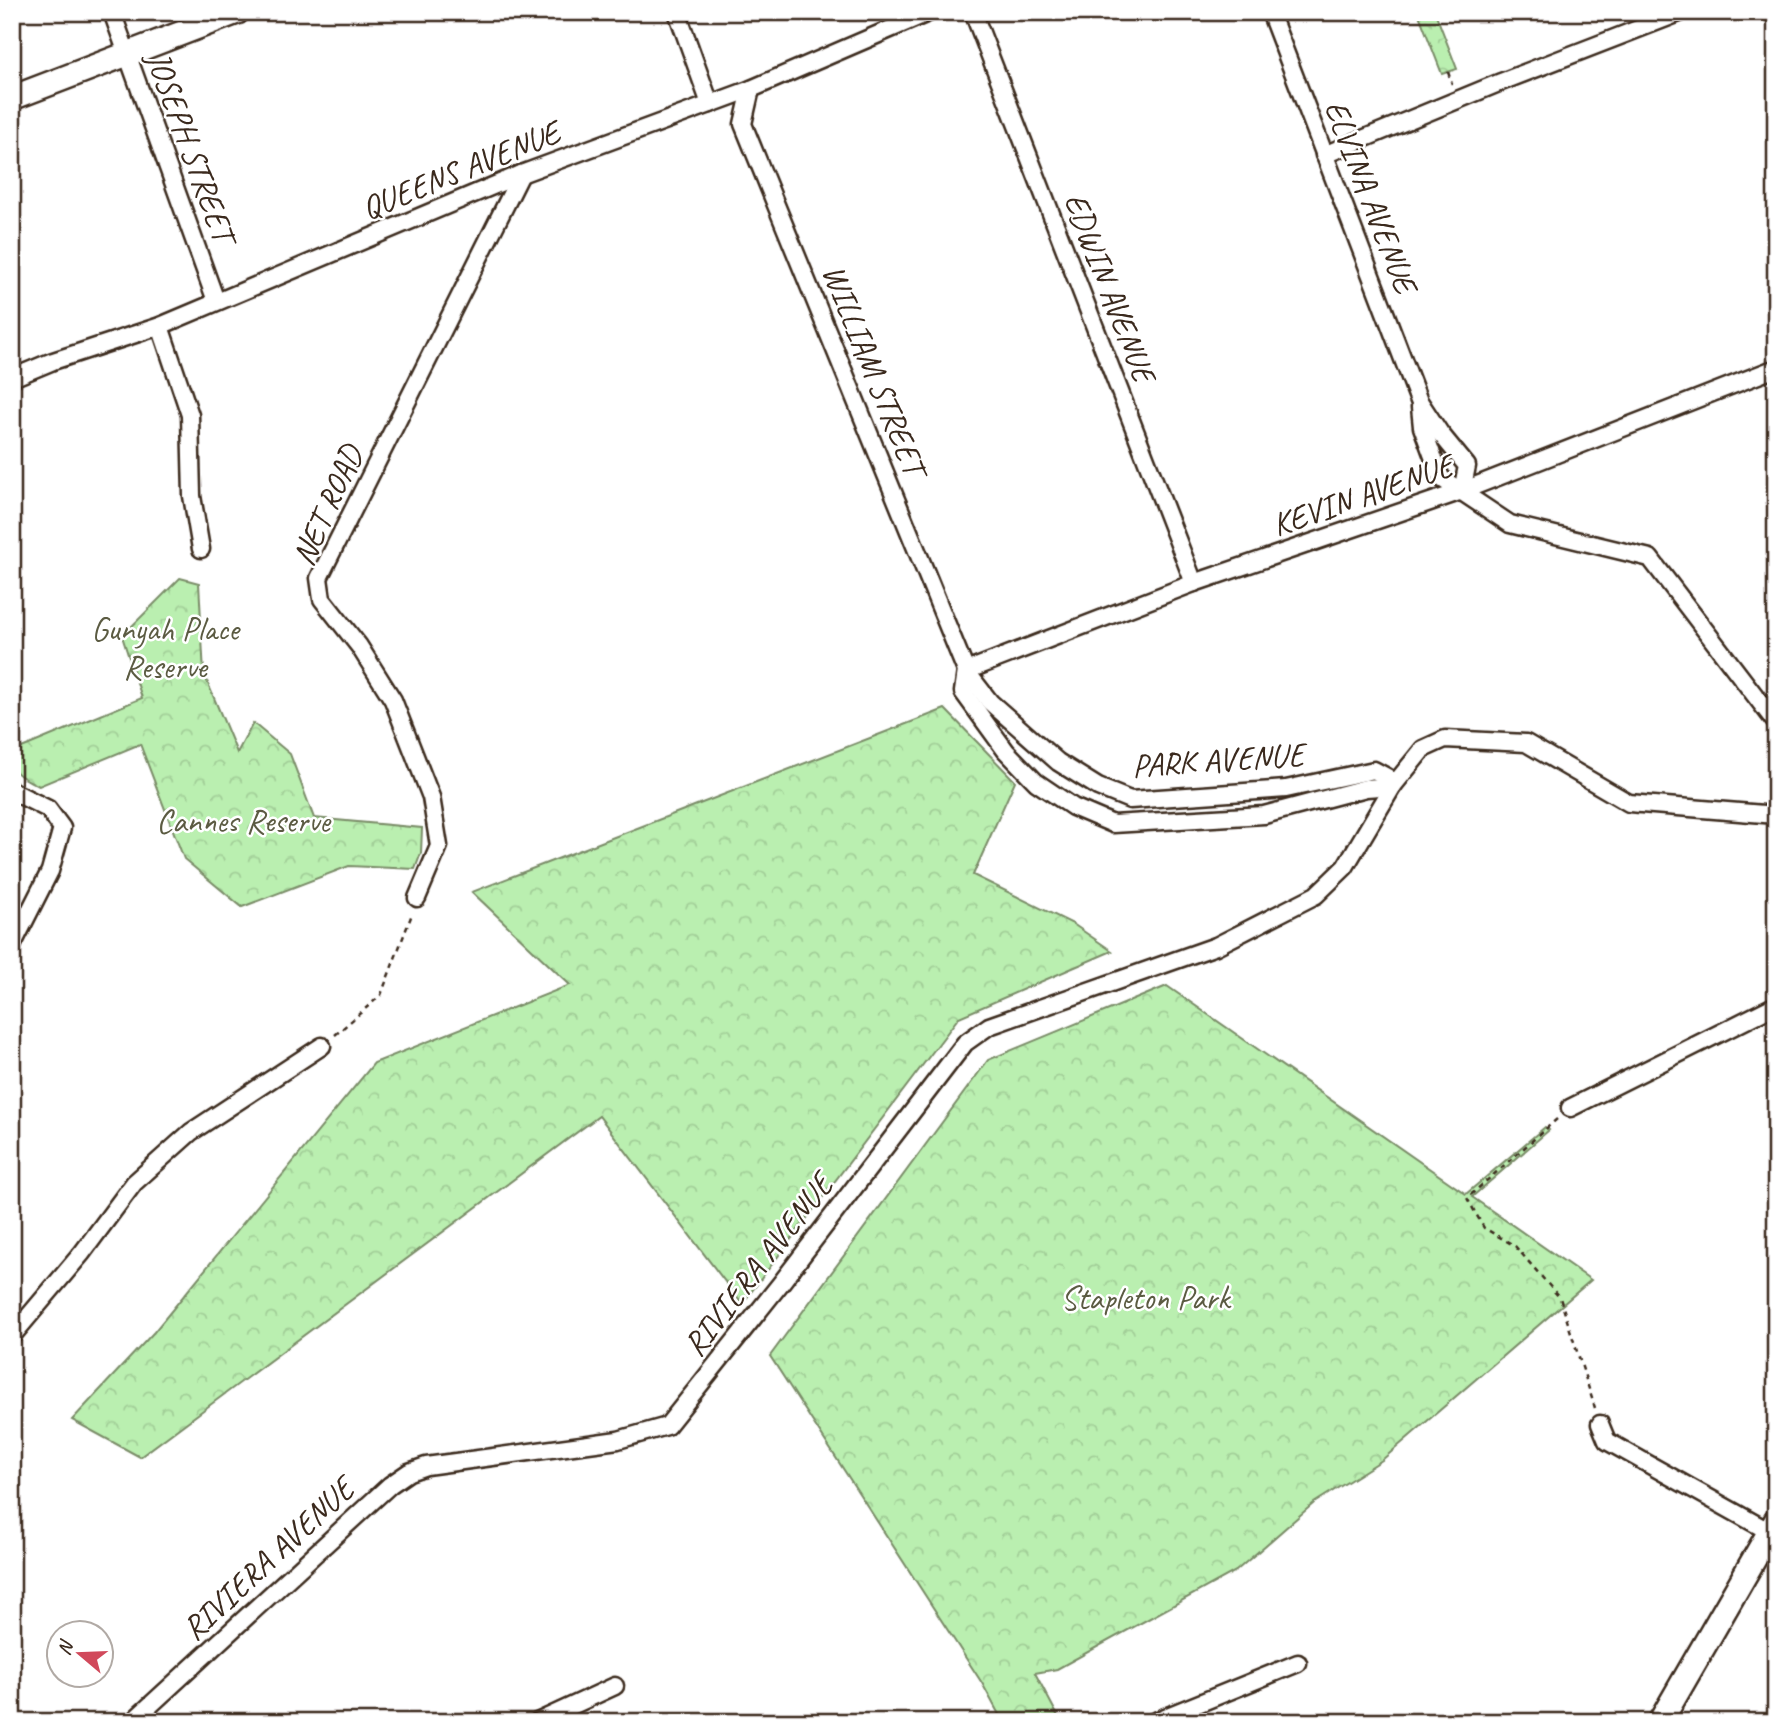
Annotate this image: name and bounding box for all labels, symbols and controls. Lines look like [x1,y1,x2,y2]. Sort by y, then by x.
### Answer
street label: JOSEPH STREET [137,44,247,254]
street label: ELVINA AVENUE [1315,94,1429,303]
street label: QUEENS AVENUE [355,109,570,229]
street label: EDWIN AVENUE [1055,187,1167,391]
street label: WILLIAM STREET [813,258,938,488]
street label: NET ROAD [282,436,373,572]
street label: KEVIN AVENUE [1266,443,1462,546]
park label: Gunyah Place Reserve [91,608,241,688]
street label: PARK AVENUE [1131,733,1309,787]
park label: Cannes Reserve [156,800,332,842]
street label: RIVIERA AVENUE [673,1162,845,1364]
park label: Stapleton Park [1061,1277,1232,1319]
street label: RIVIERA AVENUE [173,1466,365,1649]
north arrow [46,1618,116,1688]
text: N [52,1636,79,1658]

